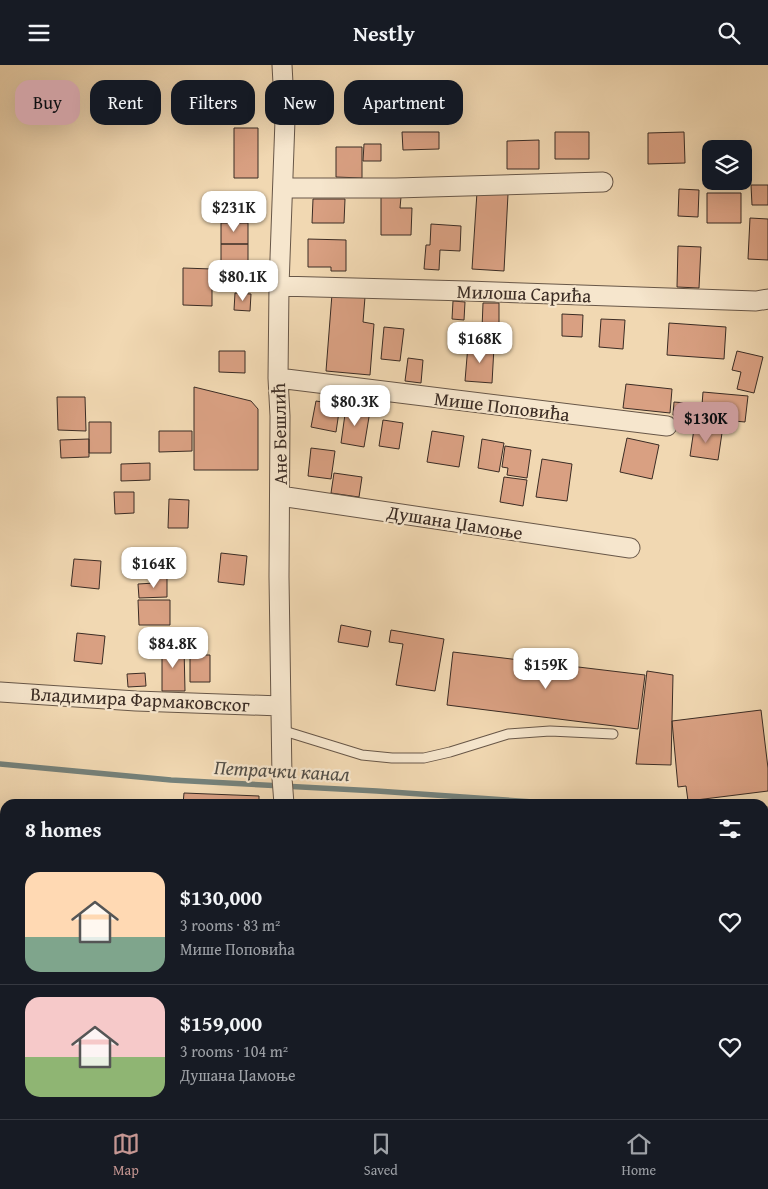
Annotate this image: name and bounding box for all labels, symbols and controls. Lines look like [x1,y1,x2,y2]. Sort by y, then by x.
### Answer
text: Nestly [353,17,415,49]
icon: menu [25,19,53,47]
icon: search [715,19,743,47]
chip: Buy [15,80,80,125]
chip: Rent [90,80,161,125]
chip: Filters [171,80,255,125]
chip: New [265,80,334,125]
chip: Apartment [344,80,463,125]
map controls [702,140,752,190]
button: layers [702,140,752,190]
pin: $231K [199,191,269,233]
text: $231K [212,195,256,219]
pin: $80.1K [202,259,284,302]
text: $80.1K [219,264,267,288]
street label: Милоша Сарића [456,277,592,309]
pin: $168K [445,321,515,364]
text: $168K [458,326,502,350]
street label: Ане Бешлић [264,382,294,485]
street label: Мише Поповића [433,384,571,428]
pin: $80.3K [314,385,396,427]
text: $80.3K [331,389,379,413]
pin: $130K [671,401,741,444]
text: $130K [684,406,728,430]
street label: Душана Џамоње [384,497,525,547]
pin: $164K [119,547,189,589]
text: $164K [132,551,176,575]
pin: $84.8K [132,627,214,669]
text: $84.8K [149,631,197,655]
pin: $159K [511,647,581,690]
text: $159K [524,652,568,676]
street label: Владимира Фармаковског [30,679,250,719]
water label: Петрачки канал [213,752,351,788]
text: 8 homes [25,814,101,845]
icon: filters [716,815,744,843]
text: $130,000 [180,882,262,913]
icon: home [65,892,125,952]
icon: heart [716,908,744,936]
text: 3 rooms · 83 m² [180,913,280,937]
text: Мише Поповића [180,937,295,961]
text: $159,000 [180,1008,262,1039]
icon: home [65,1017,125,1077]
icon: heart [716,1033,744,1061]
text: 3 rooms · 104 m² [180,1039,288,1063]
text: Душана Џамоње [180,1063,296,1087]
tab: Map [112,1130,140,1180]
tab: Saved [364,1130,398,1180]
tab: Home [622,1130,656,1180]

